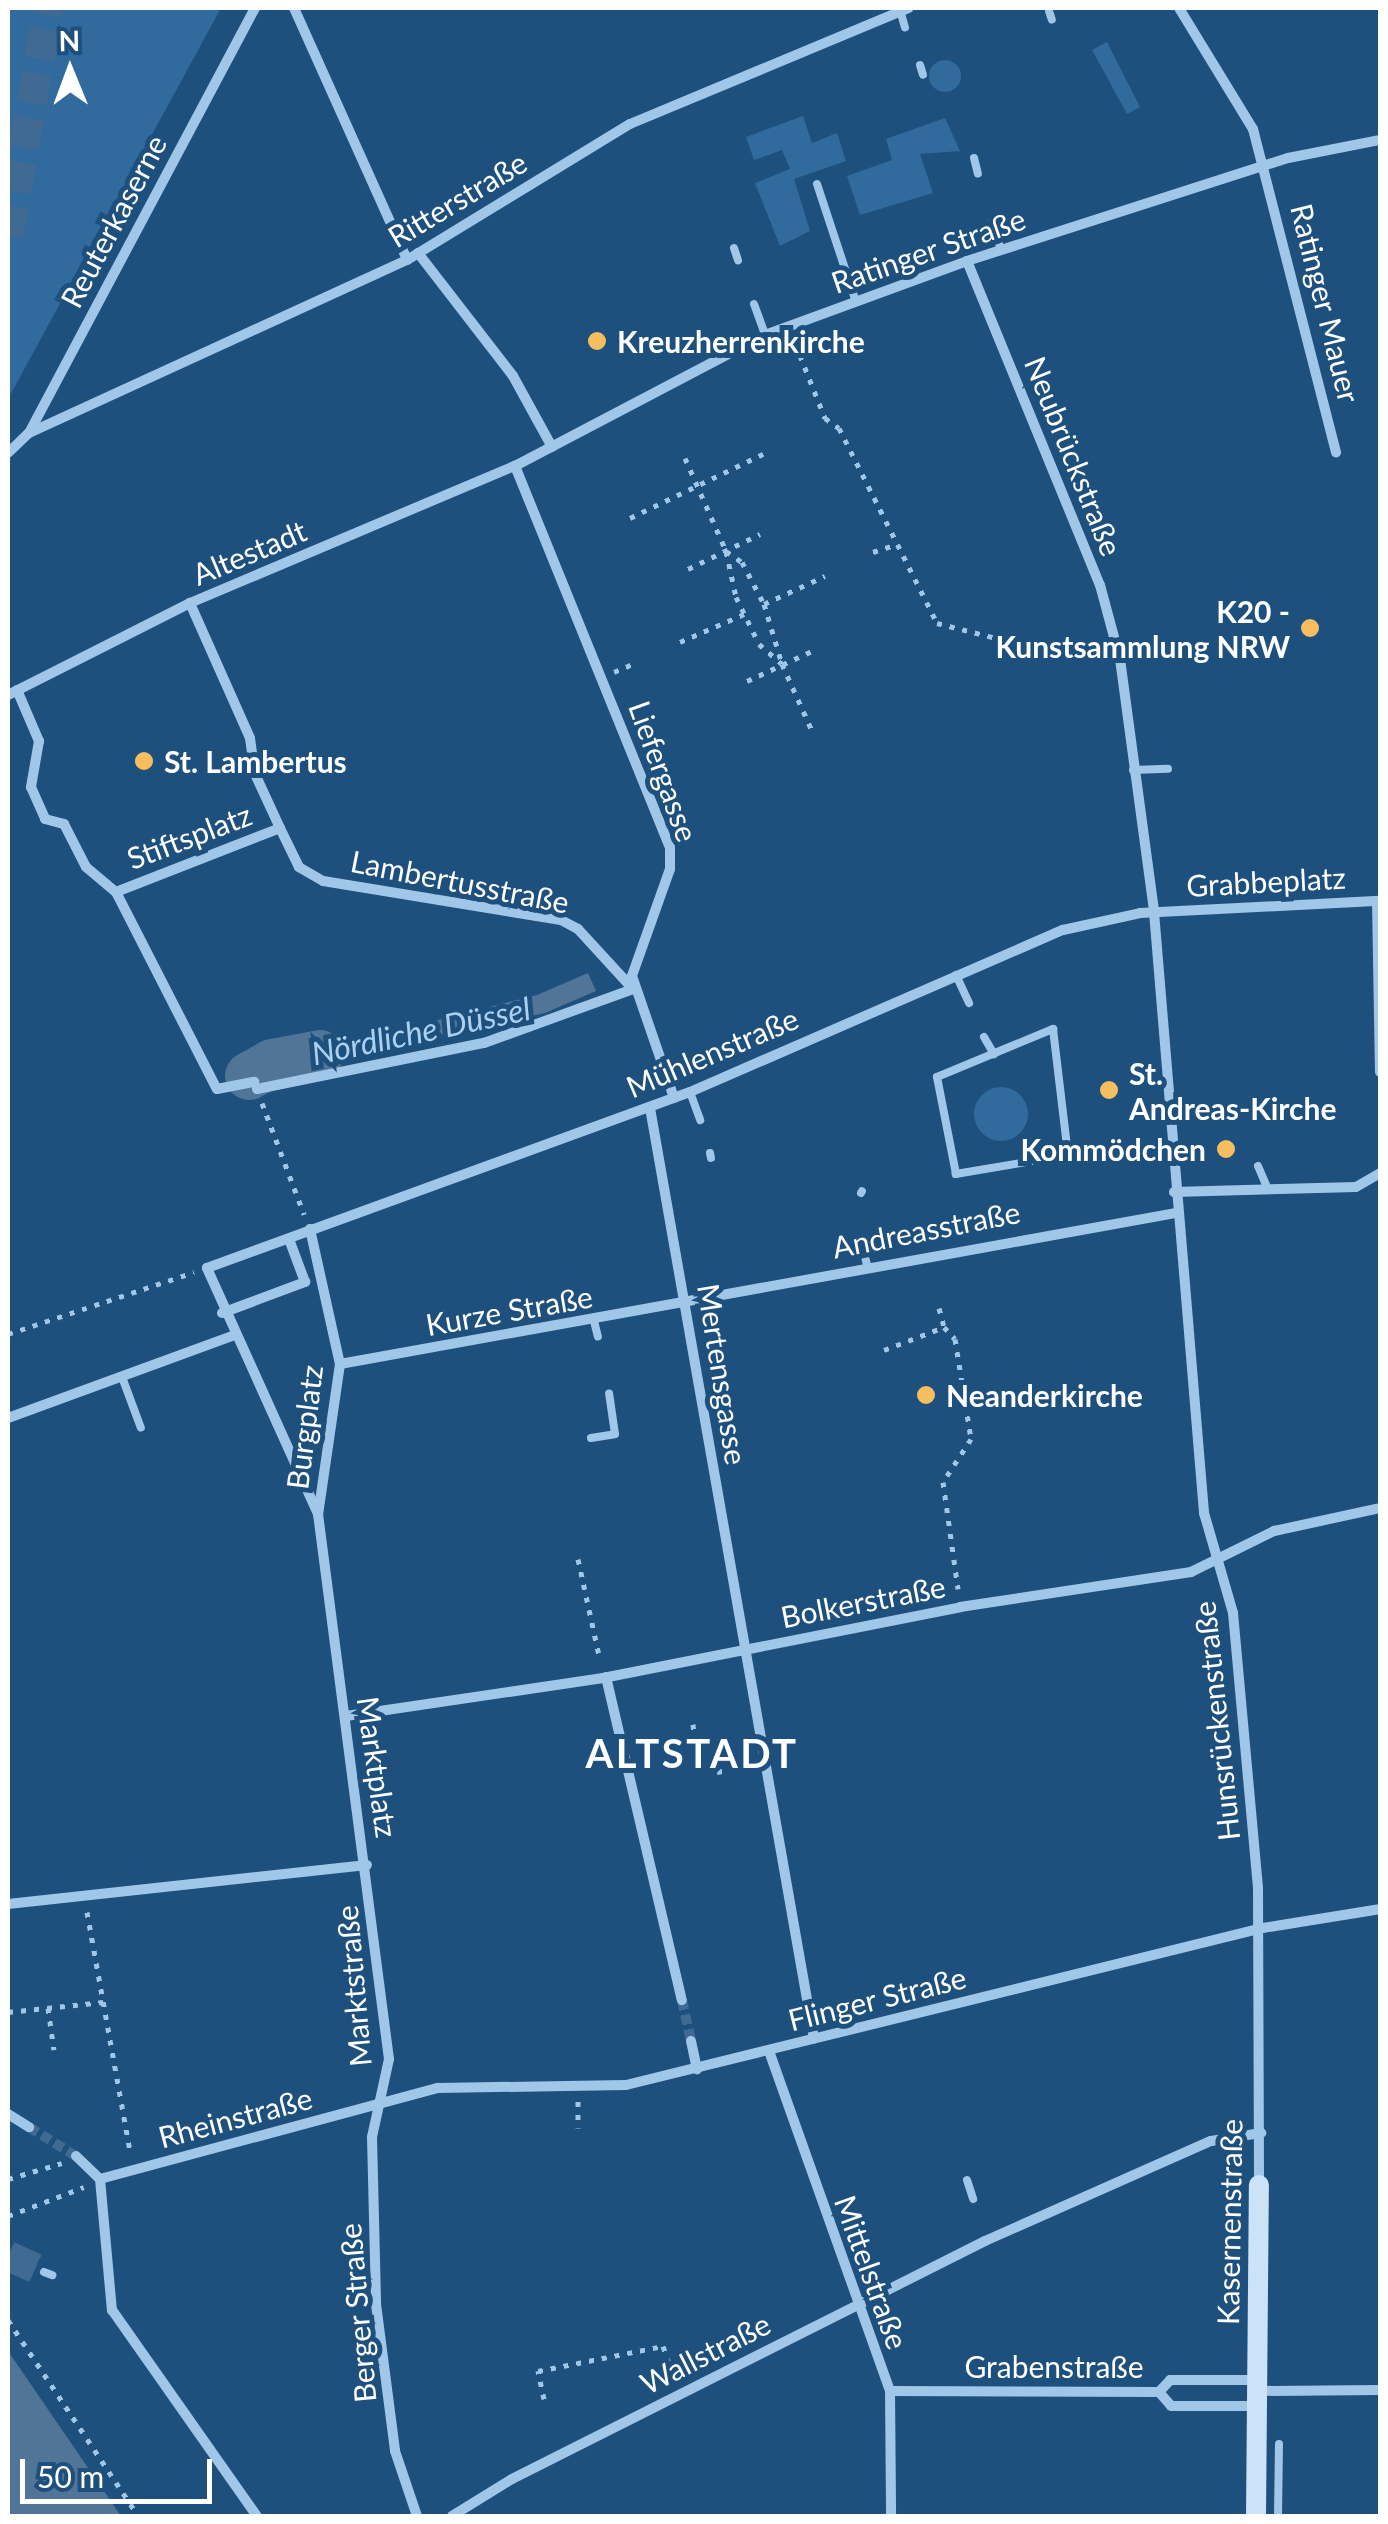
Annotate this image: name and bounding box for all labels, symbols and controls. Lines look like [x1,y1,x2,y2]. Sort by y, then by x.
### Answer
north arrow [20,20,120,120]
text: N [58,23,81,57]
street label: Reuterkaserne [52,129,174,313]
street label: Ritterstraße [381,144,533,254]
street label: Ratinger Straße [826,200,1030,300]
street label: Ratinger Mauer [1284,200,1368,406]
place label: Kreuzherrenkirche [617,323,865,359]
marker: Kreuzherrenkirche [586,330,608,352]
street label: Neubrückstraße [1018,351,1130,561]
street label: Altestadt [187,512,311,592]
place label: K20 - Kunstsammlung NRW [995,593,1290,664]
marker: K20 - Kunstsammlung NRW [1299,617,1321,639]
street label: Liefergasse [622,696,706,846]
place label: St. Lambertus [164,743,347,779]
marker: St. Lambertus [133,750,155,772]
street label: Stiftsplatz [122,796,256,876]
street label: Lambertusstraße [348,842,572,920]
street label: Grabbeplatz [1185,859,1347,903]
water label: Nördliche Düssel [308,989,534,1073]
street label: Mühlenstraße [621,1000,803,1104]
place label: St. Andreas-Kirche [1129,1055,1336,1126]
marker: St. Andreas-Kirche [1098,1079,1120,1101]
place label: Kommödchen [1020,1131,1206,1167]
marker: Kommödchen [1215,1138,1237,1160]
street label: Andreasstraße [829,1193,1023,1265]
street label: Kurze Straße [423,1278,595,1342]
street label: Mertensgasse [691,1281,755,1467]
street label: Burgplatz [279,1363,329,1491]
place label: Neanderkirche [946,1377,1143,1413]
marker: Neanderkirche [915,1384,937,1406]
street label: Bolkerstraße [778,1567,948,1635]
street label: Hunsrückenstraße [1186,1599,1246,1843]
street label: Marktplatz [350,1694,406,1840]
district label: ALTSTADT [585,1729,799,1777]
street label: Marktstraße [328,1904,378,2068]
street label: Flinger Straße [784,1958,970,2038]
street label: Rheinstraße [154,2079,316,2155]
street label: Kasernenstraße [1209,2119,1249,2325]
street label: Mittelstraße [828,2190,916,2354]
street label: Berger Straße [331,2221,383,2405]
street label: Wallstraße [634,2305,776,2401]
street label: Grabenstraße [964,2348,1144,2384]
scale bar [25,2439,218,2501]
text: 50 m [37,2458,104,2494]

